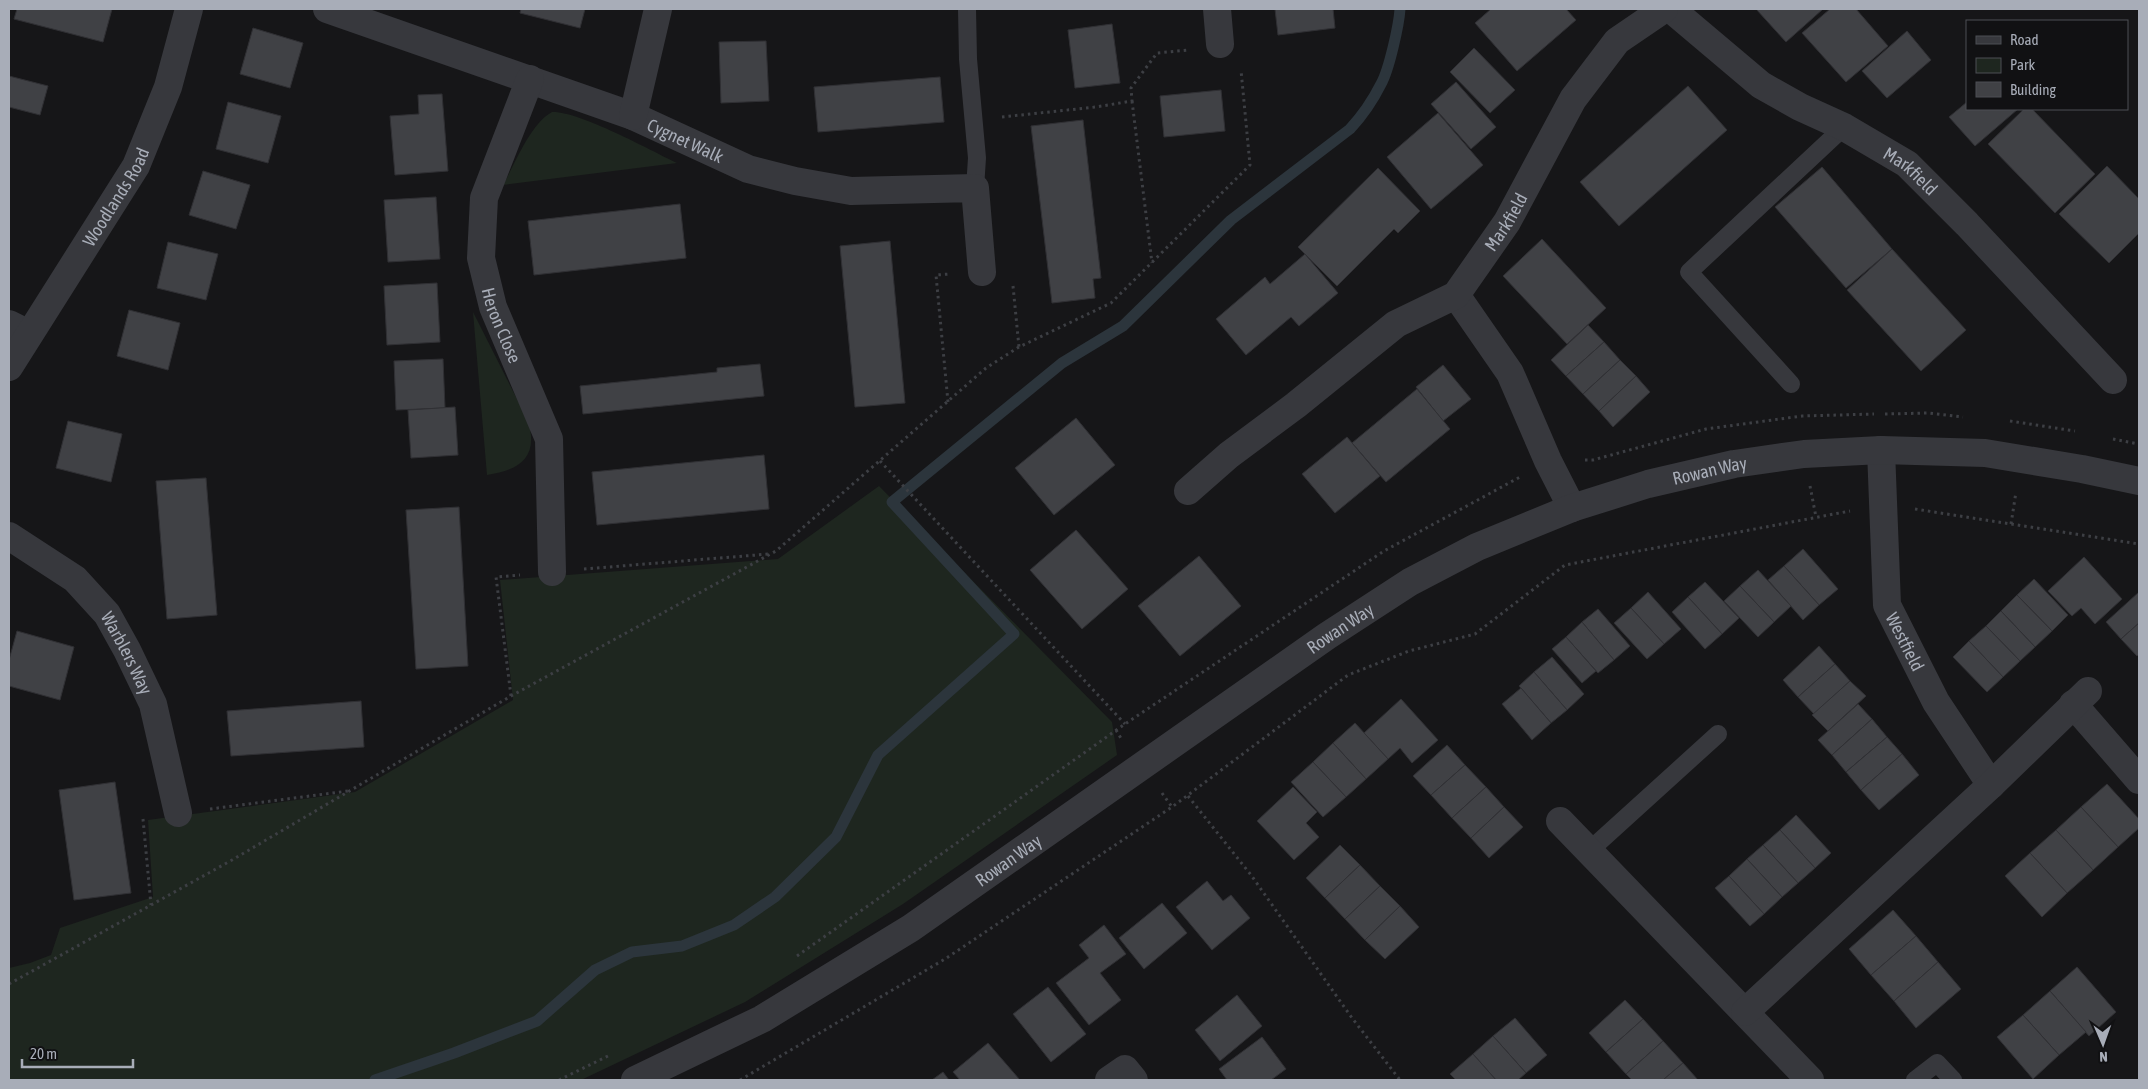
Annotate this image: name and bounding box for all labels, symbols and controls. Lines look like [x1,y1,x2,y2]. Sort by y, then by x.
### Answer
legend [1966,20,2128,110]
text: Road [2010,31,2039,48]
text: Park [2010,56,2035,73]
text: Building [2010,81,2056,98]
street label: Cygnet Walk [644,114,727,167]
street label: Markfield [1880,142,1942,199]
street label: Woodlands Road [78,144,153,250]
street label: Markfield [1480,189,1531,255]
street label: Heron Close [478,285,526,366]
street label: Rowan Way [1670,452,1748,488]
street label: Rowan Way [1302,598,1377,658]
street label: Warblers Way [97,608,157,697]
street label: Westfield [1882,609,1929,674]
street label: Rowan Way [971,830,1045,890]
north arrow [2078,1019,2128,1069]
scale bar [22,1036,134,1068]
text: 20 m [30,1045,57,1062]
text: N [2099,1049,2108,1065]

